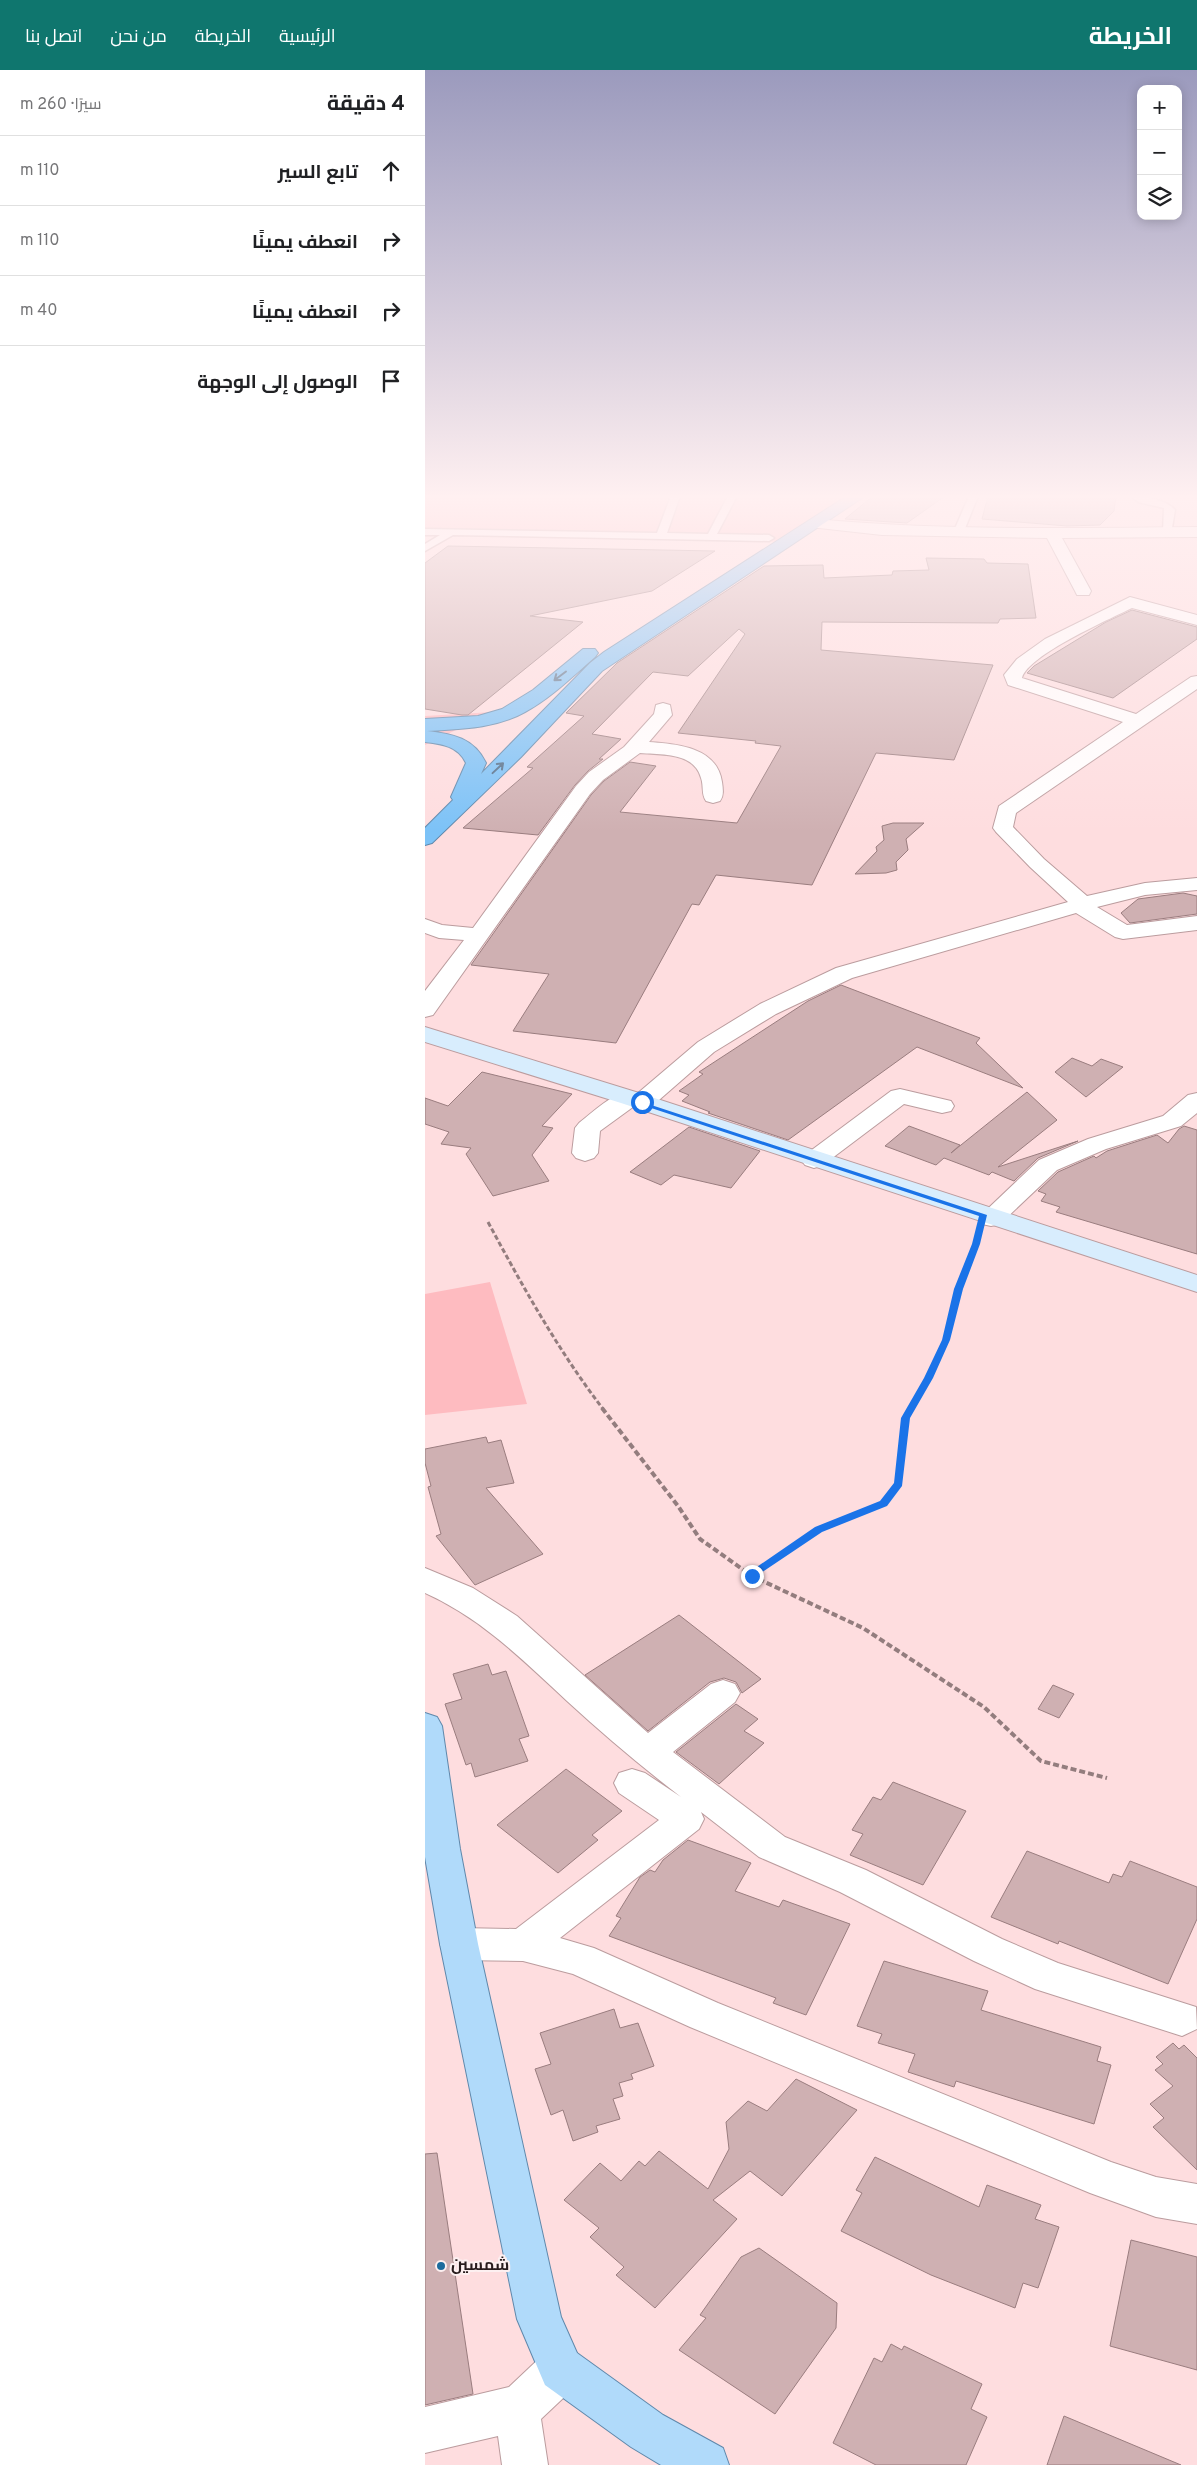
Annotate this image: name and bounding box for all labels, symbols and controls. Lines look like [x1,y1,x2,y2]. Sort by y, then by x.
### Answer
text: الخريطة [1089,23,1172,53]
text: اتصل بنا [25,26,82,49]
text: من نحن [110,26,167,49]
text: الخريطة [195,26,251,49]
text: الرئيسية [279,26,336,49]
map controls [1137,85,1182,220]
button: + [1137,85,1182,130]
text: 4 دقيقة [327,91,405,118]
text: سيرًا · 260 m [20,95,102,115]
button: − [1137,130,1182,175]
icon: ahead [377,157,405,185]
text: 110 m [20,161,60,181]
text: تابع السير [278,161,358,185]
button: layers [1137,175,1182,220]
icon: right [377,227,405,255]
text: 110 m [20,231,60,251]
text: انعطف يمينًا [252,231,358,255]
icon: right [377,297,405,325]
text: 40 m [20,301,58,321]
text: انعطف يمينًا [252,301,358,325]
icon: arrive [377,367,405,395]
text: الوصول إلى الوجهة [197,371,358,395]
one-way arrow [553,671,567,681]
one-way arrow [491,762,504,774]
route start [631,1091,654,1114]
route end [741,1565,764,1588]
place label: شمسين [451,2256,509,2276]
marker: شمسين [435,2260,447,2272]

